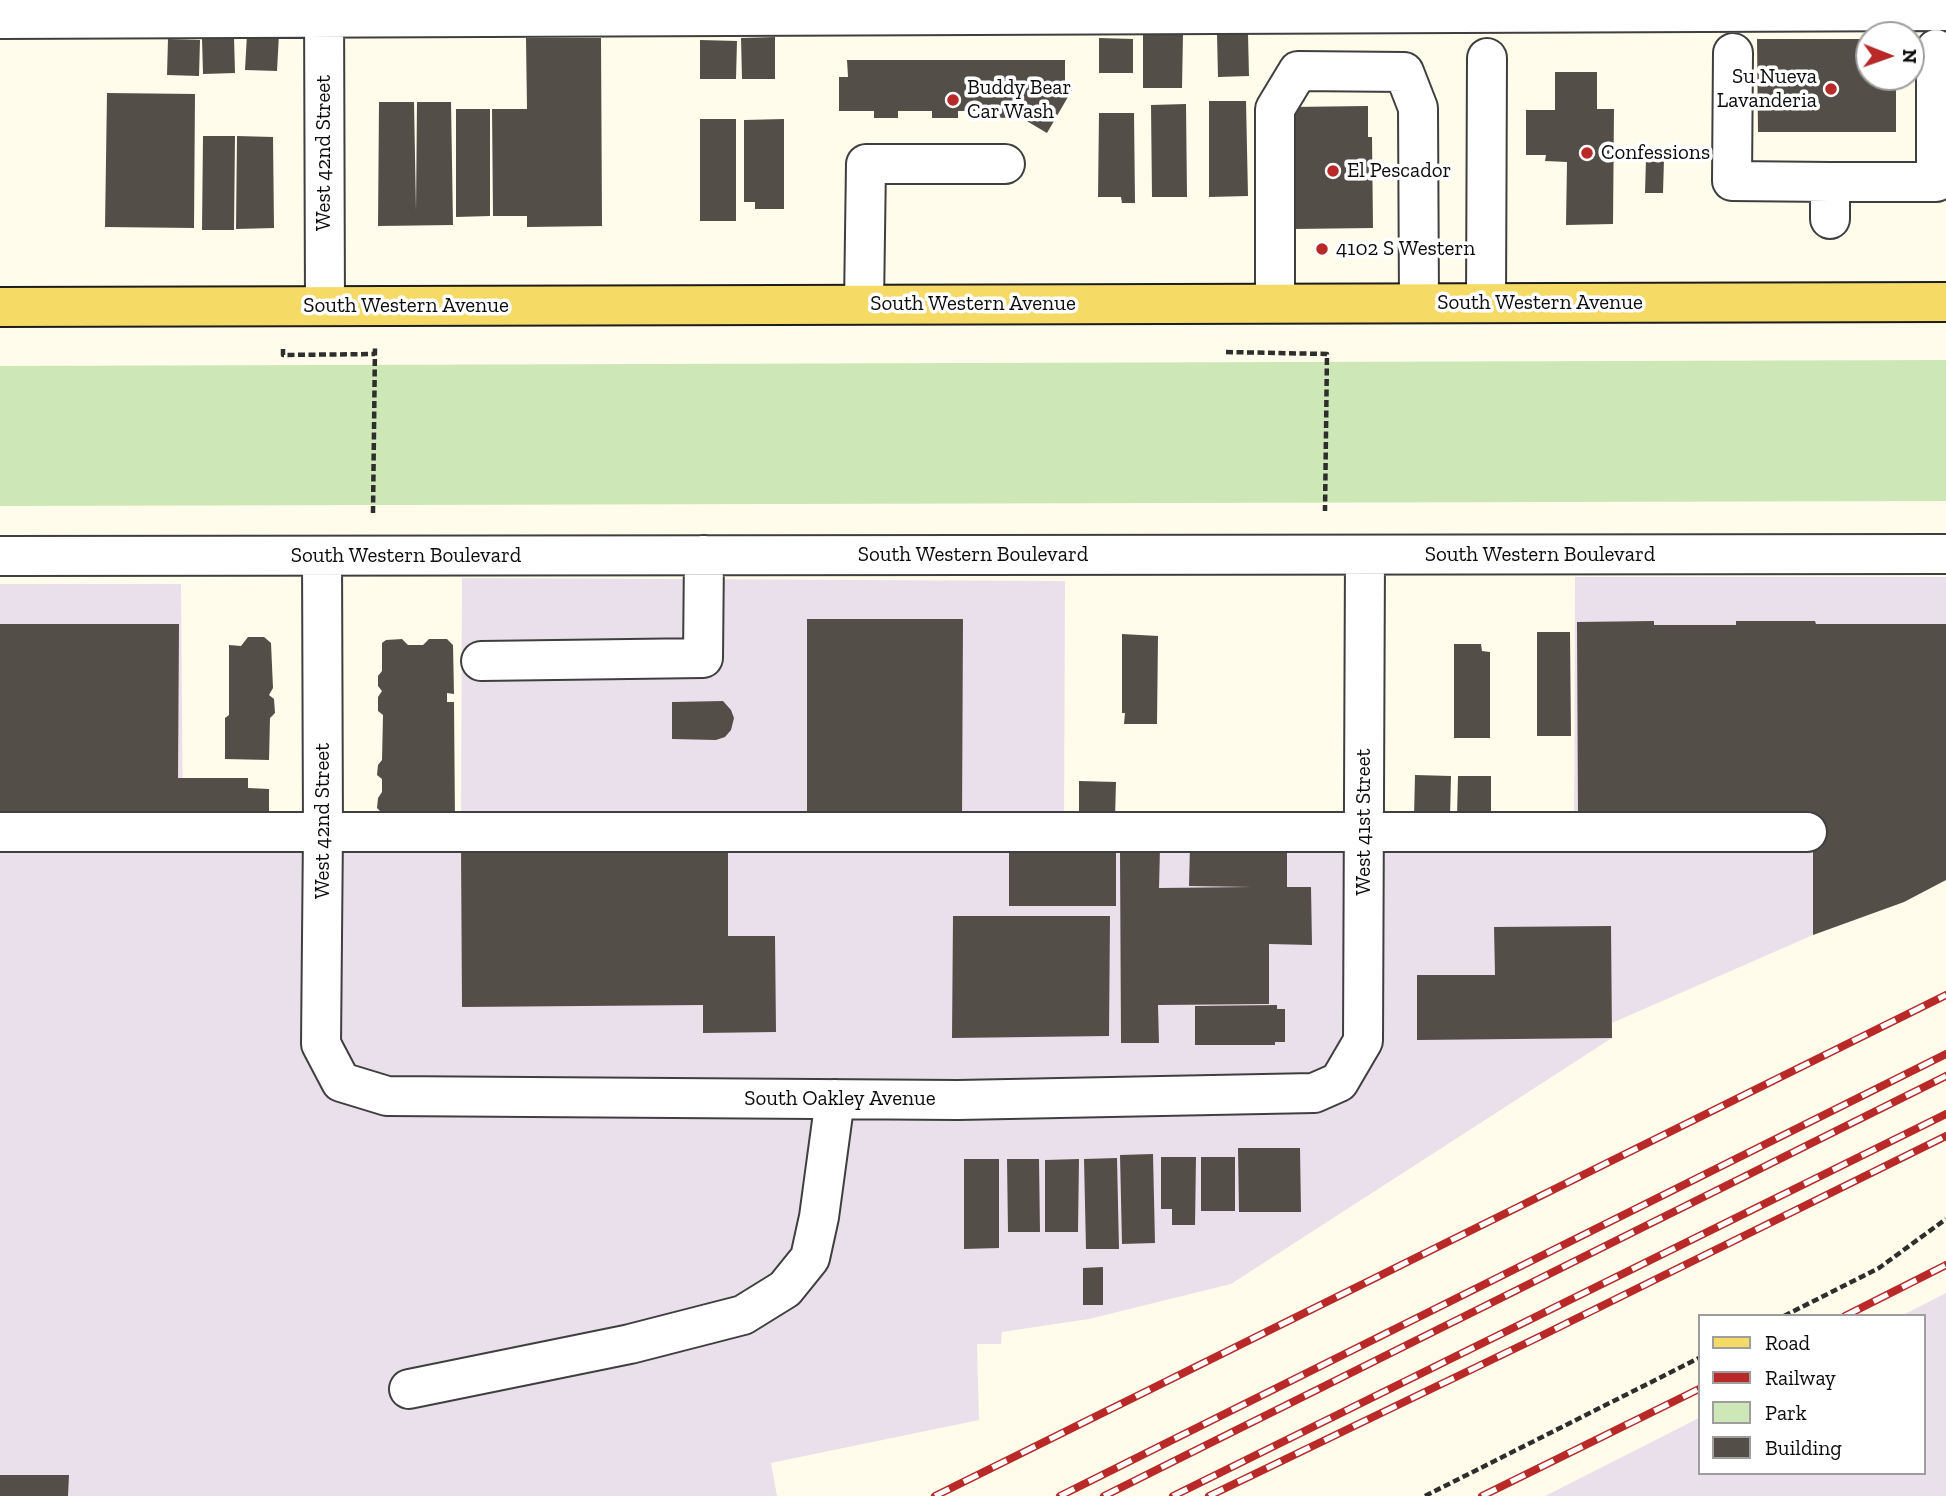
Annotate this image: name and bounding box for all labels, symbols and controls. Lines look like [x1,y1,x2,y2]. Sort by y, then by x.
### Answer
north arrow [1855,21,1925,91]
text: N [1898,49,1921,64]
place label: Su Nueva Lavanderia [1717,64,1817,114]
street label: West 42nd Street [311,75,337,231]
place label: Buddy Bear Car Wash [967,75,1071,125]
marker: Su Nueva Lavanderia [1823,81,1839,97]
marker: Buddy Bear Car Wash [945,92,961,108]
place label: Confessions [1601,140,1710,166]
marker: Confessions [1579,145,1595,161]
place label: El Pescador [1347,158,1451,184]
marker: El Pescador [1325,163,1341,179]
place label: 4102 S Western [1336,236,1475,262]
marker: 4102 S Western [1314,241,1330,257]
street label: South Western Avenue [1437,290,1643,316]
street label: South Western Avenue [870,291,1076,317]
street label: South Western Avenue [303,293,509,319]
street label: South Western Boulevard [858,542,1088,568]
street label: South Western Boulevard [1425,542,1655,568]
street label: South Western Boulevard [291,543,521,569]
street label: West 42nd Street [310,743,336,899]
street label: West 41st Street [1351,749,1377,895]
street label: South Oakley Avenue [744,1086,936,1112]
legend [1698,1314,1925,1475]
text: Road [1765,1330,1810,1355]
text: Railway [1765,1365,1836,1390]
text: Park [1765,1400,1807,1425]
text: Building [1765,1435,1842,1460]

